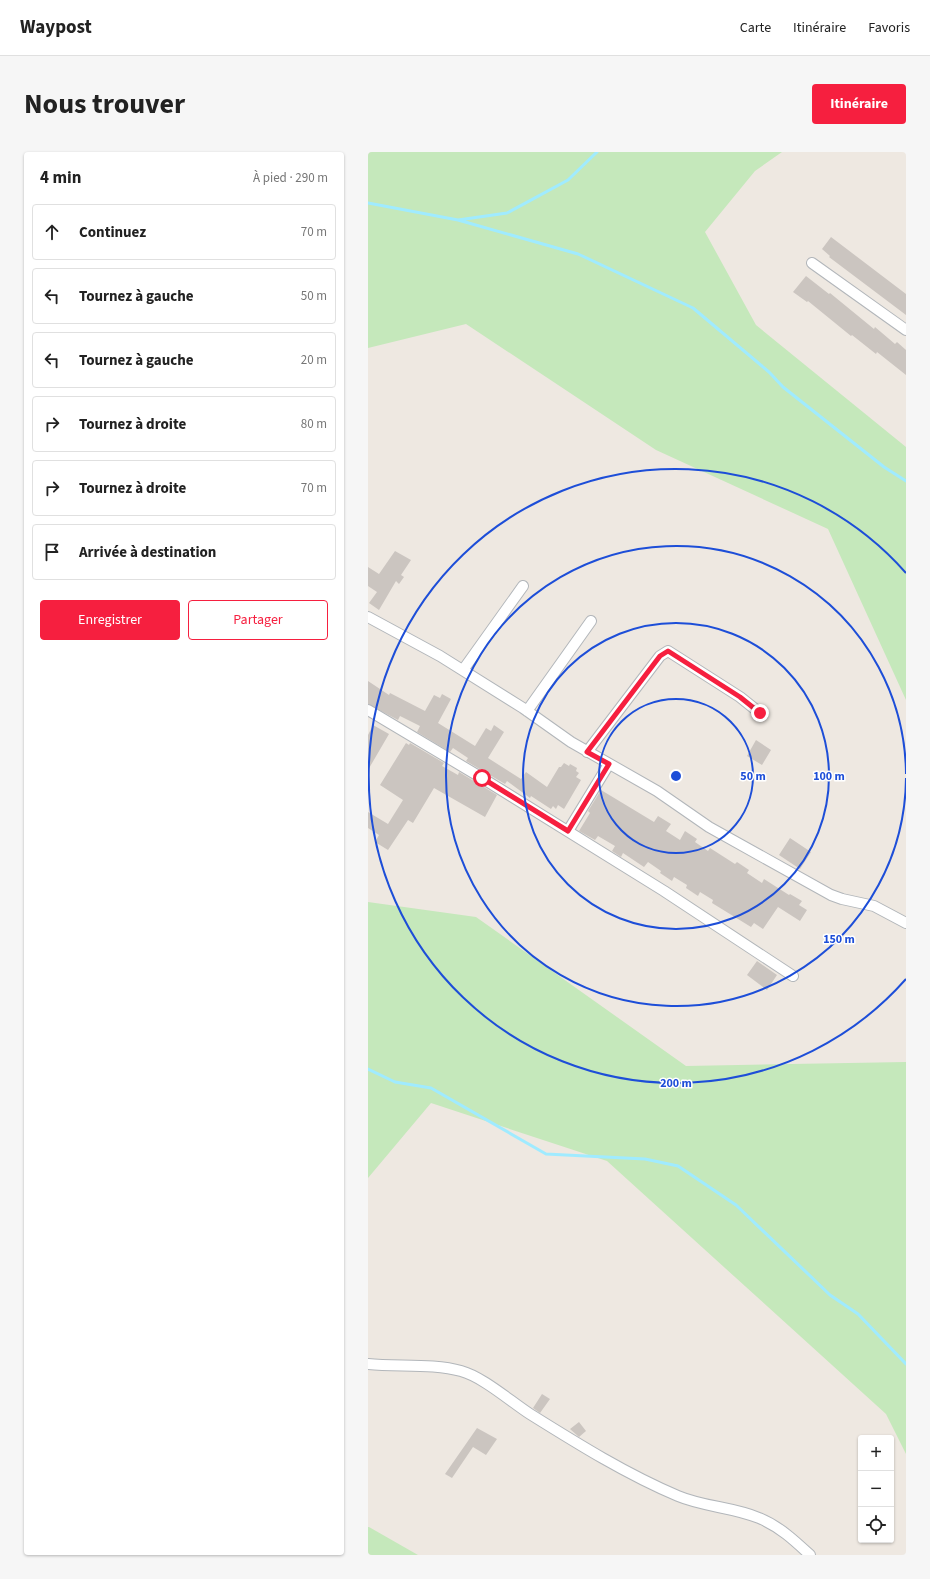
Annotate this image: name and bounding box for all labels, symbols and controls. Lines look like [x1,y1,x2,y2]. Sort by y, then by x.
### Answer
text: Waypost [20,14,92,41]
text: Carte [740,18,771,38]
text: Itinéraire [793,18,846,38]
text: Favoris [868,18,910,38]
text: Nous trouver [24,84,185,124]
button: Itinéraire [812,84,906,124]
text: 4 min [40,166,81,190]
text: À pied · 290 m [253,169,328,187]
icon: ahead [41,221,63,243]
text: Continuez [79,222,146,243]
text: 70 m [301,223,327,241]
icon: left [41,285,63,307]
text: Tournez à gauche [79,286,194,307]
text: 50 m [301,287,327,305]
icon: left [41,349,63,371]
text: Tournez à gauche [79,350,194,371]
text: 20 m [301,351,327,369]
icon: right [41,413,63,435]
text: Tournez à droite [79,414,186,435]
text: 80 m [301,415,327,433]
icon: right [41,477,63,499]
text: Tournez à droite [79,478,186,499]
text: 70 m [301,479,327,497]
icon: arrive [41,541,63,563]
text: Arrivée à destination [79,542,216,563]
button: Enregistrer [40,600,180,640]
button: Partager [188,600,328,640]
route end [751,704,769,722]
text: 50 m [740,768,766,785]
text: 100 m [813,768,845,785]
route start [473,769,491,787]
centre of rings [669,769,683,783]
text: 150 m [823,931,855,948]
text: 200 m [660,1075,692,1092]
map controls [858,1435,894,1543]
button: + [858,1435,894,1471]
button: − [858,1471,894,1507]
button: locate [858,1507,894,1543]

